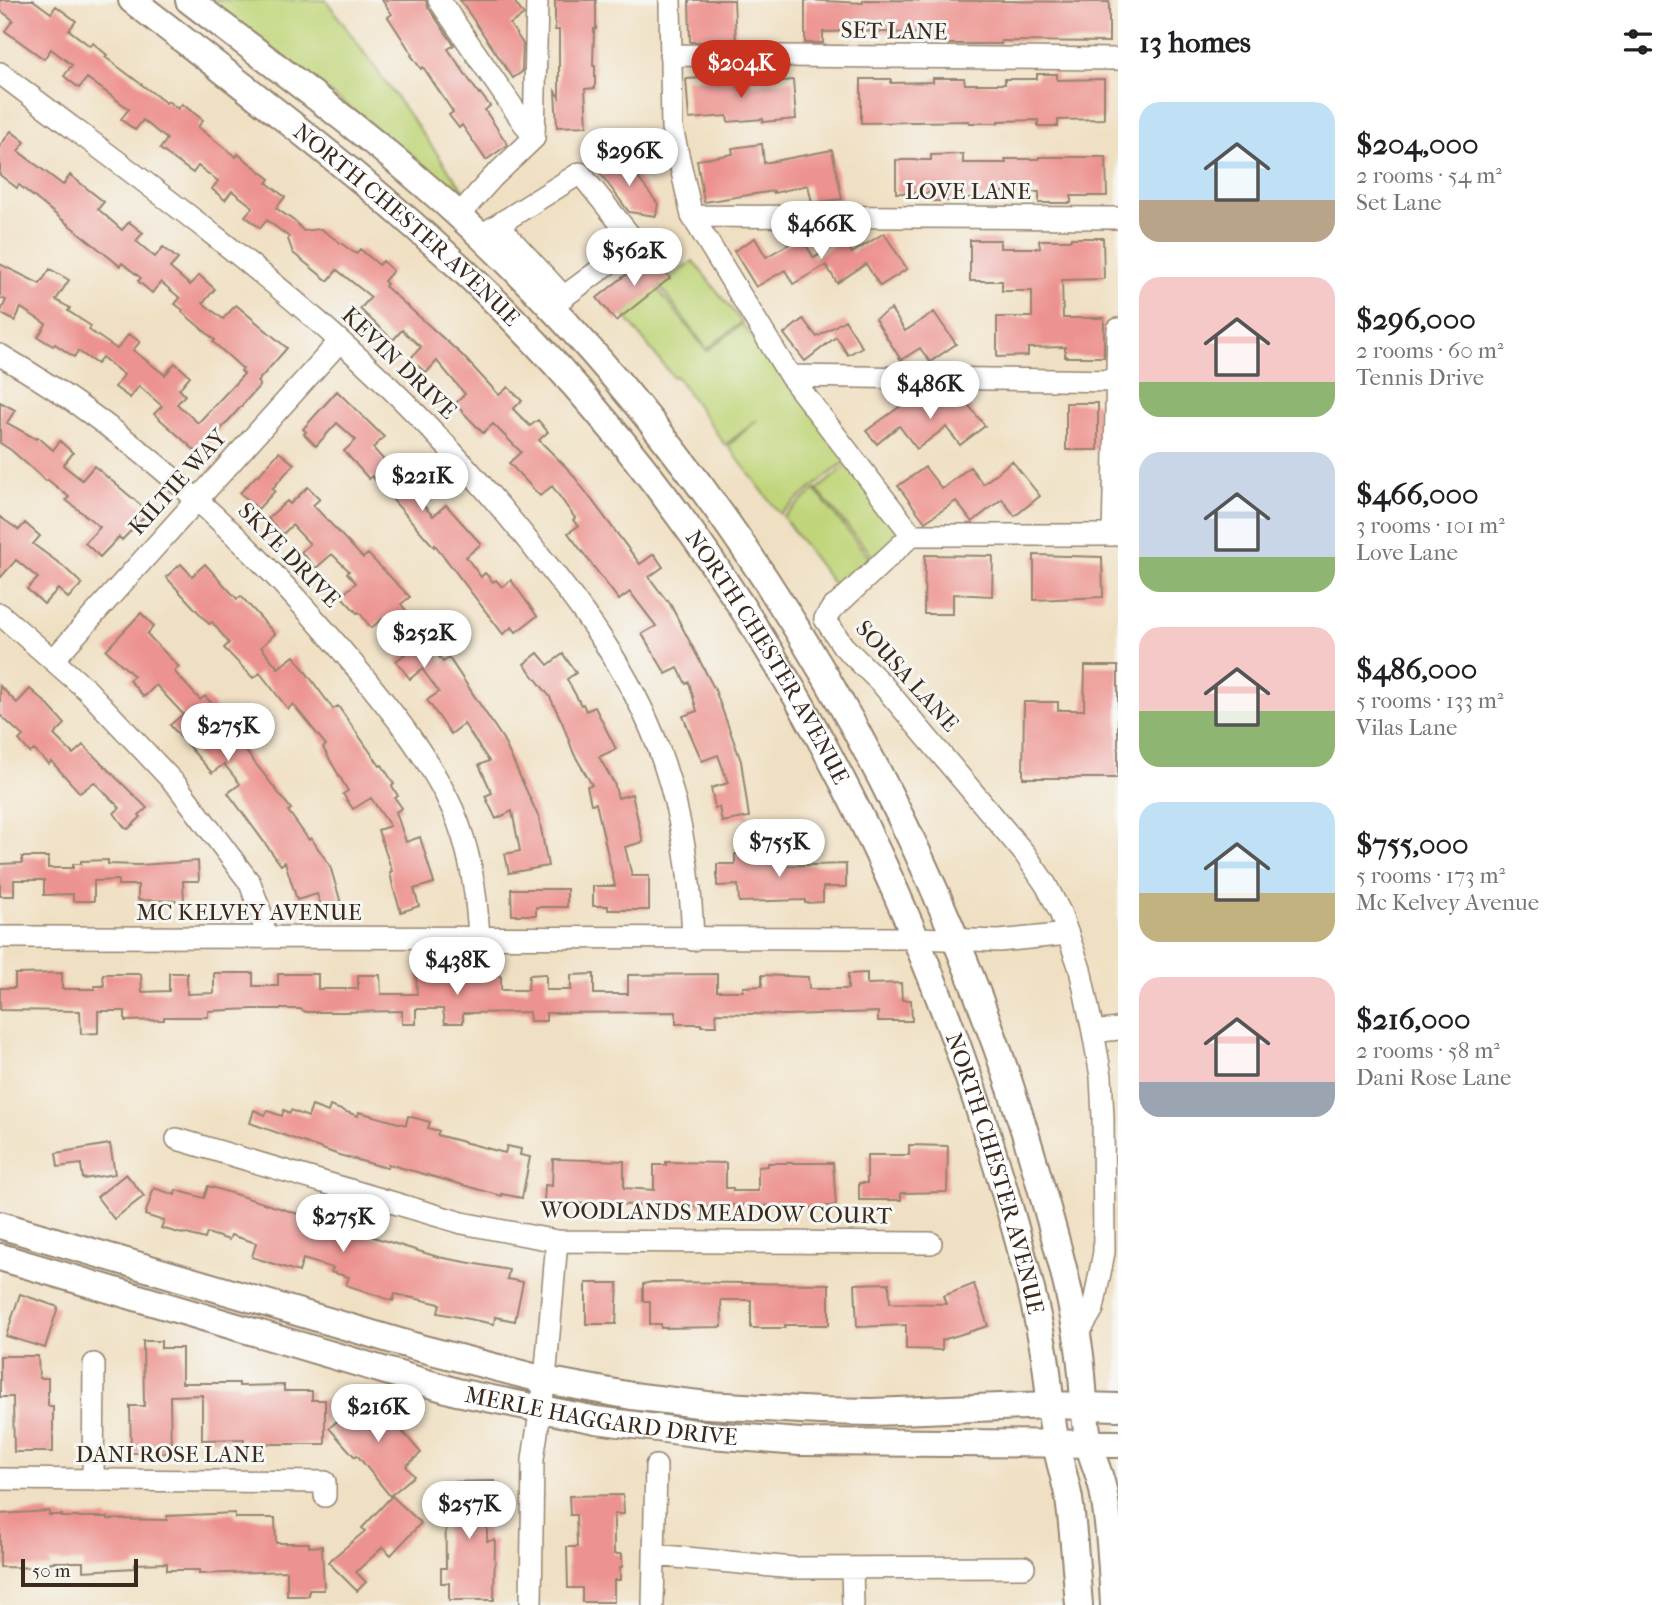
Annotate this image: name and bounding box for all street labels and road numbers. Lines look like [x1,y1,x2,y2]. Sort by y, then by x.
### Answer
street label: SET LANE [840,17,948,45]
street label: NORTH CHESTER AVENUE [288,118,525,331]
street label: LOVE LANE [905,178,1031,205]
street label: KEVIN DRIVE [336,301,462,425]
street label: KILTIE WAY [123,423,233,540]
street label: SKYE DRIVE [232,497,346,613]
street label: NORTH CHESTER AVENUE [680,525,855,789]
street label: SOUSA LANE [850,615,964,737]
street label: MC KELVEY AVENUE [136,899,362,926]
street label: NORTH CHESTER AVENUE [940,1029,1050,1317]
street label: WOODLANDS MEADOW COURT [539,1196,893,1230]
street label: MERLE HAGGARD DRIVE [463,1380,739,1451]
street label: DANI ROSE LANE [76,1441,264,1468]

